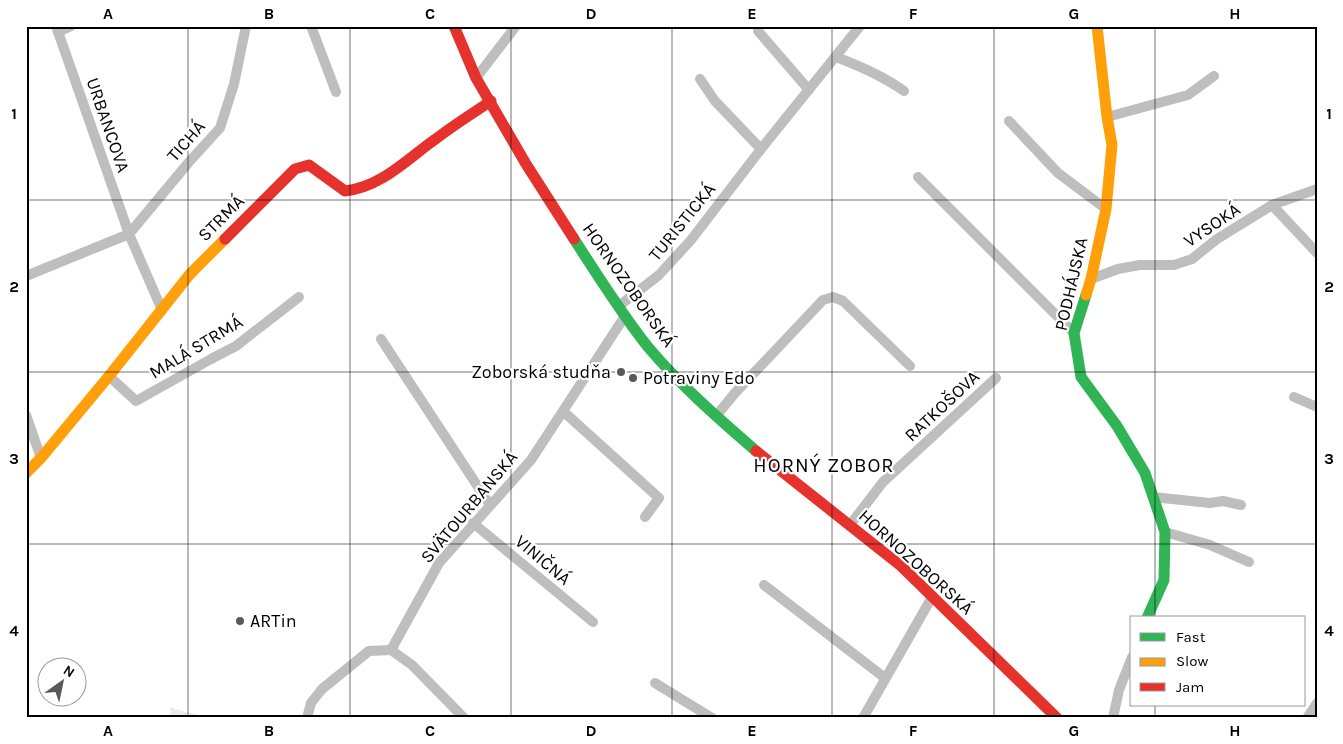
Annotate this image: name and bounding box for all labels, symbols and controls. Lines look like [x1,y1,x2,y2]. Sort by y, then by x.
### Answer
text: A [103,4,113,23]
text: B [264,4,274,23]
text: C [425,4,435,23]
text: D [586,4,597,23]
text: E [747,4,757,23]
text: F [909,4,918,23]
text: G [1069,4,1079,23]
text: H [1229,4,1241,23]
street label: URBANCOVA [81,75,135,175]
text: 1 [11,104,17,123]
text: 1 [1326,104,1332,123]
street label: TICHÁ [161,115,210,166]
street label: TURISTICKÁ [643,178,720,265]
street label: STRMÁ [193,190,249,246]
street label: VYSOKÁ [1179,197,1244,252]
street label: HORNOZOBORSKÁ [578,218,681,351]
street label: PODHÁJSKA [1049,235,1092,333]
text: 2 [9,277,19,296]
text: 2 [1324,277,1334,296]
street label: MALÁ STRMÁ [145,310,247,384]
place label: Zoborská studňa [471,361,611,383]
marker: Zoborská studňa [615,366,627,378]
street label: RATKOŠOVA [900,366,984,446]
place label: Potraviny Edo [643,367,755,389]
marker: Potraviny Edo [627,372,639,384]
street label: SVÄTOURBANSKÁ [415,446,522,567]
text: 3 [9,449,19,468]
text: 3 [1324,449,1334,468]
district label: HORNÝ ZOBOR [753,453,895,477]
street label: HORNOZOBORSKÁ [854,504,979,619]
street label: VINIČNÁ [511,530,576,590]
place label: ARTin [250,610,297,632]
marker: ARTin [234,615,246,627]
legend [1130,616,1306,706]
text: 4 [9,621,19,640]
text: 4 [1324,621,1334,640]
text: Fast [1176,628,1206,646]
text: Slow [1176,652,1208,670]
north arrow [38,656,88,706]
text: N [60,662,78,681]
text: Jam [1176,678,1204,696]
text: A [103,721,113,740]
text: B [264,721,274,740]
text: C [425,721,435,740]
text: D [586,721,597,740]
text: E [747,721,757,740]
text: F [909,721,918,740]
text: G [1069,721,1079,740]
text: H [1229,721,1241,740]

